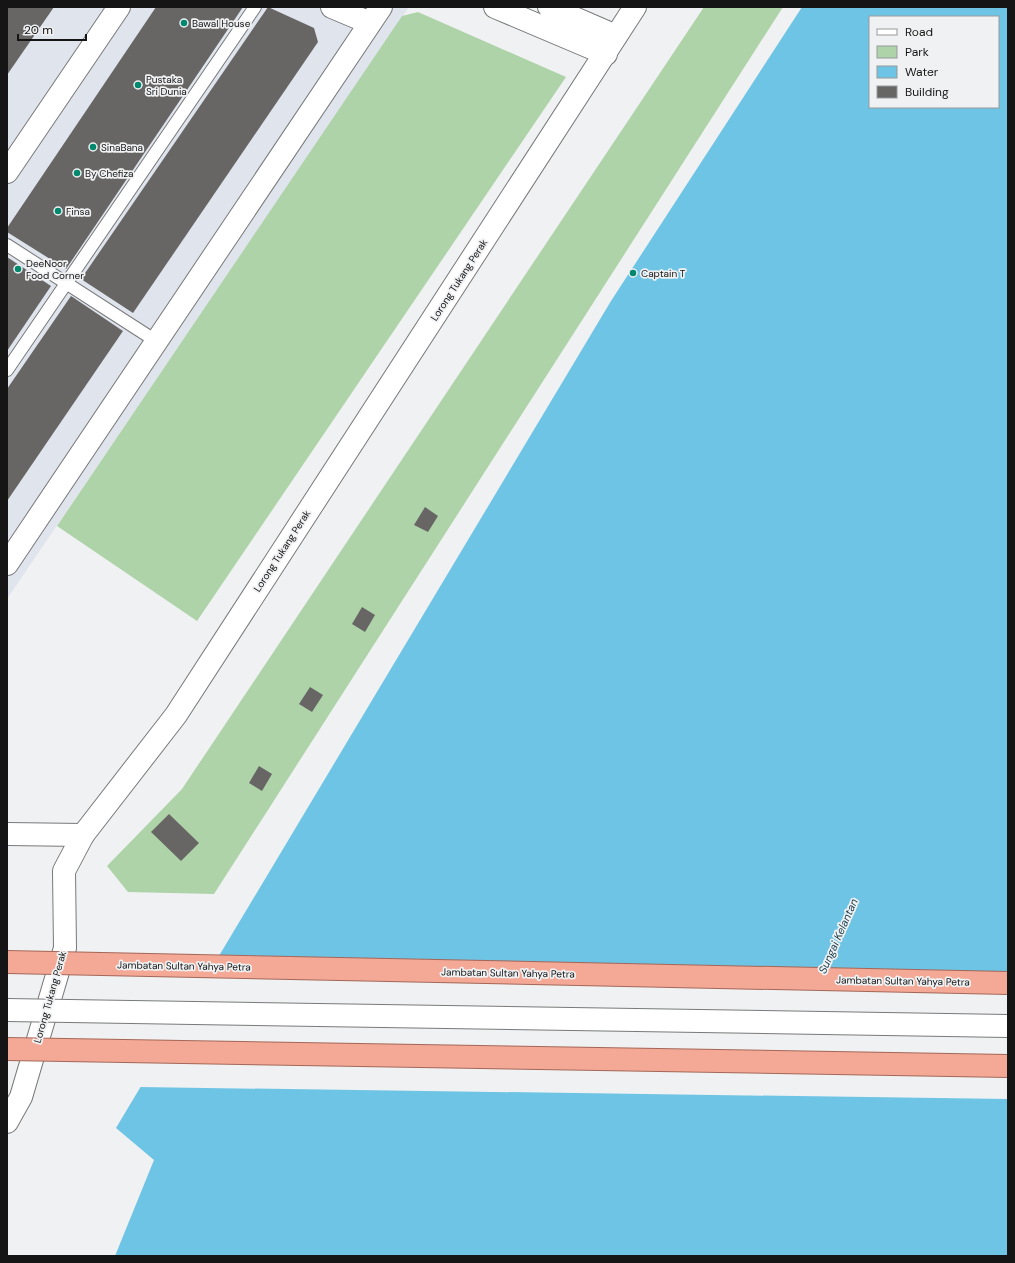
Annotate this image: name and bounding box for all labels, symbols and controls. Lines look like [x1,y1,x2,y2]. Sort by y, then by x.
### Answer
scale bar [18,16,86,42]
legend [869,16,999,108]
place label: Bawal House [192,17,251,30]
marker: Bawal House [179,18,189,28]
text: 20 m [24,22,53,38]
text: Road [905,24,933,40]
text: Park [905,44,929,60]
text: Water [905,64,939,80]
place label: Pustaka Sri Dunia [146,73,187,98]
marker: Pustaka Sri Dunia [133,80,143,90]
text: Building [905,84,949,100]
place label: SinaBana [101,141,143,154]
marker: SinaBana [88,142,98,152]
place label: By Chefiza [85,167,134,180]
marker: By Chefiza [72,168,82,178]
place label: Finsa [66,205,90,218]
marker: Finsa [53,206,63,216]
street label: Lorong Tukang Perak [428,237,490,323]
place label: DeeNoor Food Corner [26,257,84,282]
marker: DeeNoor Food Corner [13,264,23,274]
place label: Captain T [641,267,686,280]
marker: Captain T [628,268,638,278]
street label: Lorong Tukang Perak [251,508,313,594]
water label: Sungai Kelantan [815,896,861,976]
street label: Lorong Tukang Perak [31,950,69,1044]
street label: Jambatan Sultan Yahya Petra [117,958,251,974]
street label: Jambatan Sultan Yahya Petra [441,965,575,981]
street label: Jambatan Sultan Yahya Petra [836,973,970,989]

